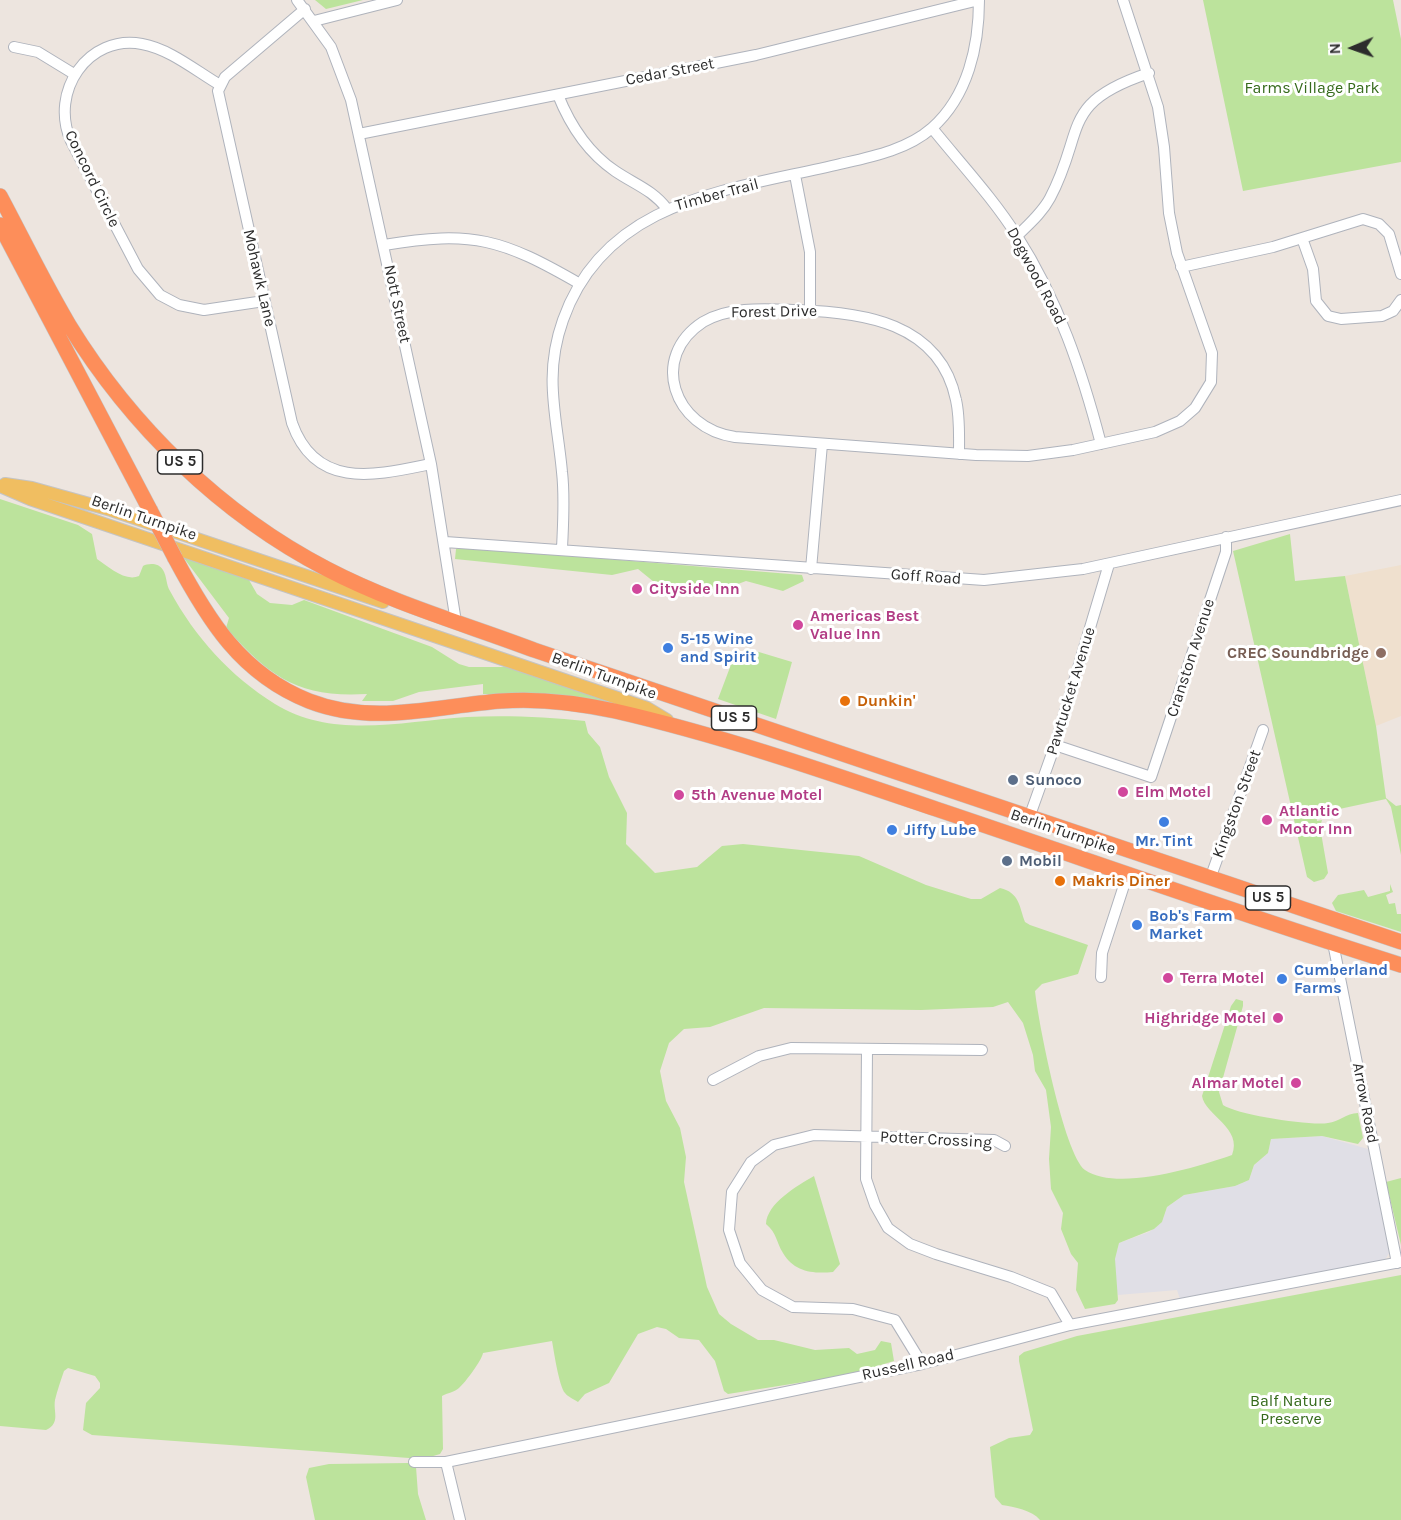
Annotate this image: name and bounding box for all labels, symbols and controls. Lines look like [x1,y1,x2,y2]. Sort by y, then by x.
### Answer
north arrow [1323,18,1383,78]
text: N [1325,43,1344,55]
street label: Cedar Street [624,54,716,90]
park label: Farms Village Park [1245,78,1379,98]
street label: Concord Circle [60,127,124,231]
street label: Timber Trail [673,175,761,215]
street label: Dogwood Road [1002,224,1070,328]
street label: Mohawk Lane [238,227,280,329]
street label: Nott Street [379,263,415,345]
street label: Forest Drive [731,302,817,322]
road number: US 5 [158,450,202,474]
street label: Berlin Turnpike [89,491,199,545]
street label: Goff Road [890,565,962,589]
place label: Cityside Inn [649,579,740,599]
marker: Cityside Inn [630,582,644,596]
street label: Cranston Avenue [1163,596,1219,720]
place label: Americas Best Value Inn [810,606,919,644]
marker: Americas Best Value Inn [791,618,805,632]
street label: Pawtucket Avenue [1042,625,1100,757]
place label: 5-15 Wine and Spirit [680,629,756,667]
marker: 5-15 Wine and Spirit [661,641,675,655]
place label: CREC Soundbridge [1227,643,1369,663]
marker: CREC Soundbridge [1374,646,1388,660]
street label: Berlin Turnpike [549,648,659,704]
place label: Dunkin' [857,691,916,711]
marker: Dunkin' [838,694,852,708]
road number: US 5 [712,706,756,730]
street label: Kingston Street [1209,747,1265,861]
place label: Sunoco [1025,770,1082,790]
marker: Sunoco [1006,773,1020,787]
place label: Elm Motel [1135,782,1211,802]
place label: 5th Avenue Motel [691,785,822,805]
marker: Elm Motel [1116,785,1130,799]
marker: 5th Avenue Motel [672,788,686,802]
place label: Atlantic Motor Inn [1279,801,1353,839]
street label: Berlin Turnpike [1008,805,1118,859]
marker: Atlantic Motor Inn [1260,813,1274,827]
marker: Mr. Tint [1157,815,1171,829]
place label: Jiffy Lube [904,820,976,840]
marker: Jiffy Lube [885,823,899,837]
place label: Mr. Tint [1135,831,1193,851]
place label: Mobil [1019,851,1062,871]
marker: Mobil [1000,854,1014,868]
place label: Makris Diner [1072,871,1170,891]
marker: Makris Diner [1053,874,1067,888]
road number: US 5 [1246,886,1290,910]
place label: Bob's Farm Market [1149,906,1233,944]
marker: Bob's Farm Market [1130,918,1144,932]
place label: Cumberland Farms [1294,960,1388,998]
place label: Terra Motel [1180,968,1264,988]
marker: Terra Motel [1161,971,1175,985]
marker: Cumberland Farms [1275,972,1289,986]
place label: Highridge Motel [1144,1008,1266,1028]
marker: Highridge Motel [1271,1011,1285,1025]
street label: Arrow Road [1348,1061,1382,1145]
place label: Almar Motel [1192,1073,1284,1093]
marker: Almar Motel [1289,1076,1303,1090]
street label: Potter Crossing [880,1127,992,1153]
street label: Russell Road [860,1345,956,1385]
park label: Balf Nature Preserve [1250,1391,1332,1429]

